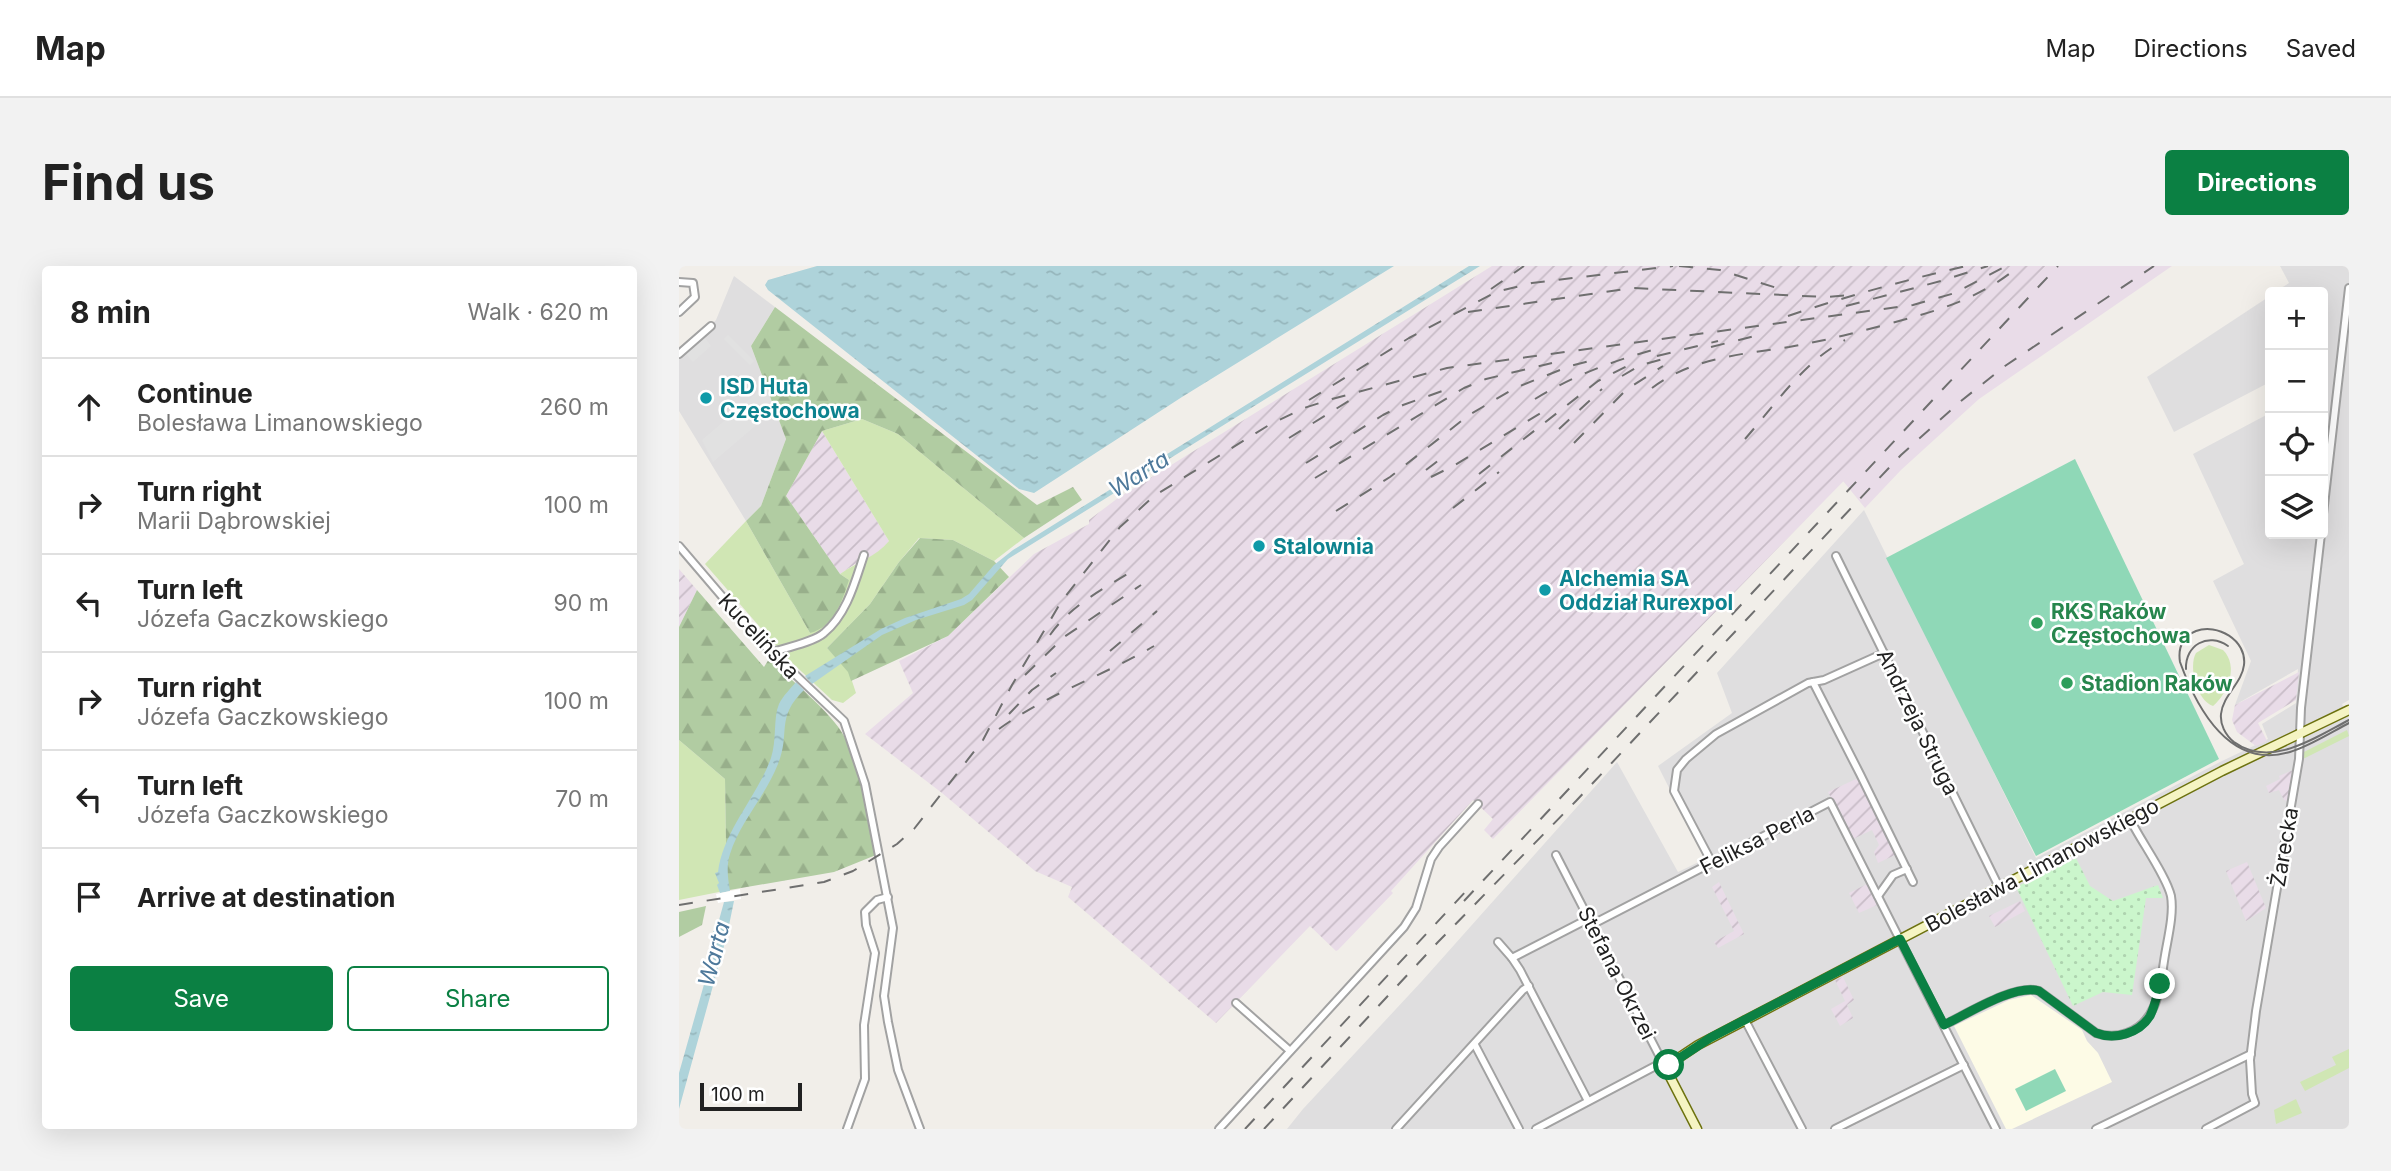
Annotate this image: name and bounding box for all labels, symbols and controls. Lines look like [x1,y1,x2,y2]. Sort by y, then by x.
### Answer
text: Map [35,28,106,68]
text: Map [2046,34,2095,63]
text: Directions [2133,34,2248,63]
text: Saved [2286,34,2356,63]
button: Directions [2165,150,2349,215]
text: Find us [42,153,215,212]
map controls [2265,287,2328,539]
button: + [2265,287,2328,350]
text: 8 min [70,294,151,330]
text: Walk · 620 m [467,298,609,326]
button: − [2265,350,2328,413]
place label: ISD Huta Częstochowa [720,374,860,423]
text: Continue [137,378,253,409]
icon: ahead [70,388,108,426]
marker: ISD Huta Częstochowa [698,390,714,406]
text: 260 m [540,393,609,421]
text: Bolesława Limanowskiego [137,409,423,437]
button: locate [2265,413,2328,476]
water label: Warta [1104,445,1174,503]
text: Turn right [137,476,262,507]
button: layers [2265,476,2328,539]
icon: right [70,486,108,524]
text: 100 m [544,491,609,519]
text: Marii Dąbrowskiej [137,507,331,535]
place label: Stalownia [1273,534,1374,559]
marker: Stalownia [1251,538,1267,554]
place label: Alchemia SA Oddział Rurexpol [1559,566,1733,615]
text: Turn left [137,574,243,605]
marker: Alchemia SA Oddział Rurexpol [1537,582,1553,598]
icon: left [70,584,108,622]
street label: Kucelińska [713,588,805,684]
text: 90 m [554,589,609,617]
place label: RKS Raków Częstochowa [2051,599,2191,648]
text: Józefa Gaczkowskiego [137,605,388,633]
marker: RKS Raków Częstochowa [2029,615,2045,631]
street label: Andrzeja Struga [1872,645,1964,799]
place label: Stadion Raków [2081,671,2233,696]
text: Turn right [137,672,262,703]
marker: Stadion Raków [2059,675,2075,691]
icon: right [70,682,108,720]
text: 100 m [544,687,609,715]
text: Józefa Gaczkowskiego [137,703,388,731]
text: Turn left [137,770,243,801]
icon: left [70,780,108,818]
text: 70 m [555,785,609,813]
street label: Bolesława Limanowskiego [1921,793,2163,937]
street label: Feliksa Perla [1696,800,1818,880]
text: Józefa Gaczkowskiego [137,801,388,829]
street label: Żarecka [2264,805,2303,889]
icon: arrive [70,878,108,916]
text: Arrive at destination [137,882,396,913]
street label: Stefana Okrzei [1573,902,1661,1044]
water label: Warta [692,918,736,990]
button: Save [70,966,333,1031]
button: Share [347,966,609,1031]
route end [2144,968,2175,999]
route start [1653,1049,1684,1080]
scale bar [700,1080,801,1112]
text: 100 m [711,1083,765,1106]

